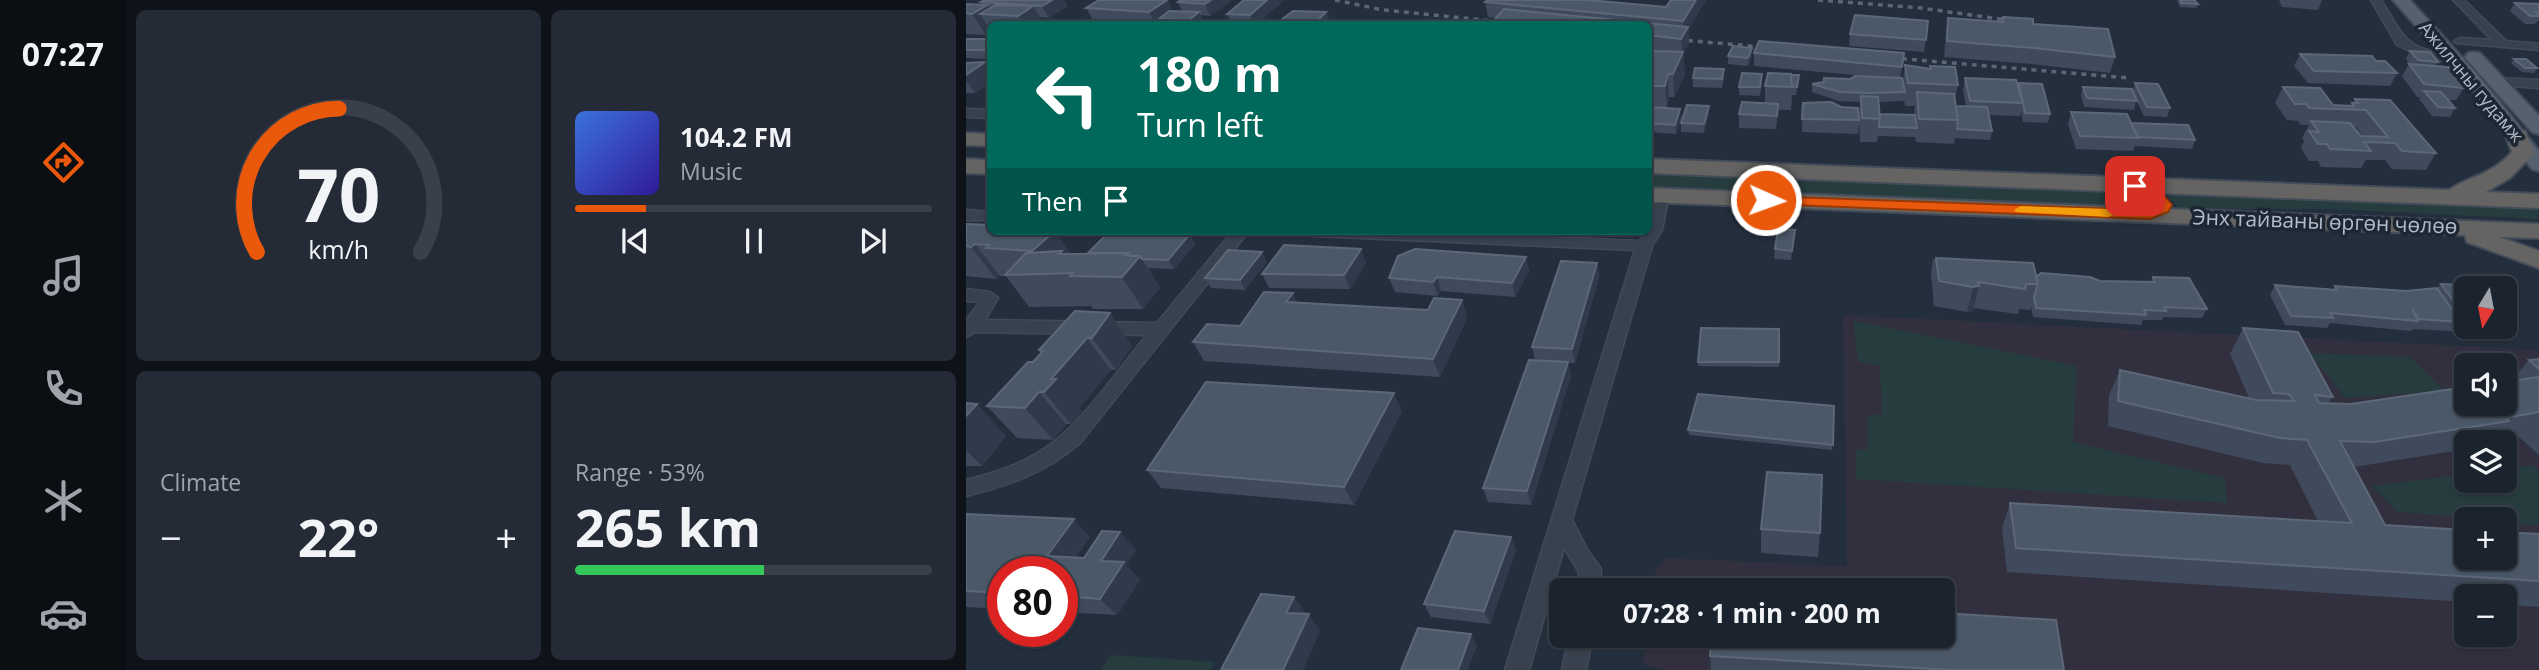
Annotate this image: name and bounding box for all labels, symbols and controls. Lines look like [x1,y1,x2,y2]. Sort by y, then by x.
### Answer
street label: Ажилчны гудамж [2414,16,2530,147]
text: 07:27 [22,32,104,75]
text: 180 m [1137,40,1282,106]
icon: left [1022,49,1113,140]
text: Turn left [1137,103,1263,146]
text: 104.2 FM [680,119,792,155]
icon: directions [39,138,88,187]
text: 70 [297,144,380,243]
text: Music [680,155,743,187]
pin [2105,156,2165,216]
position arrow [1729,163,1803,237]
icon: arrive [2116,167,2154,205]
icon: arrive [1097,182,1135,220]
text: Then [1022,183,1083,219]
street label: Энх тайваны өргөн чөлөө [2192,202,2458,240]
icon: previous [616,222,654,260]
icon: pause [735,222,773,260]
icon: next [854,222,892,260]
text: km/h [308,232,369,266]
icon: music [39,251,88,300]
north arrow [2454,276,2516,340]
map controls [2454,276,2517,647]
button: sound [2454,353,2517,416]
icon: phone [39,364,88,413]
button: layers [2454,430,2517,493]
text: Range · 53% [575,456,705,488]
text: Climate [160,466,241,498]
icon: climate [39,476,88,525]
text: 265 km [575,491,761,562]
text: 22° [298,501,379,572]
button: + [2454,507,2517,570]
text: − [160,511,182,563]
text: + [495,511,517,563]
speed limit sign: 80 [987,556,1078,647]
button: − [2454,584,2517,647]
icon: car [39,589,88,638]
text: 07:28 · 1 min · 200 m [1623,595,1881,631]

